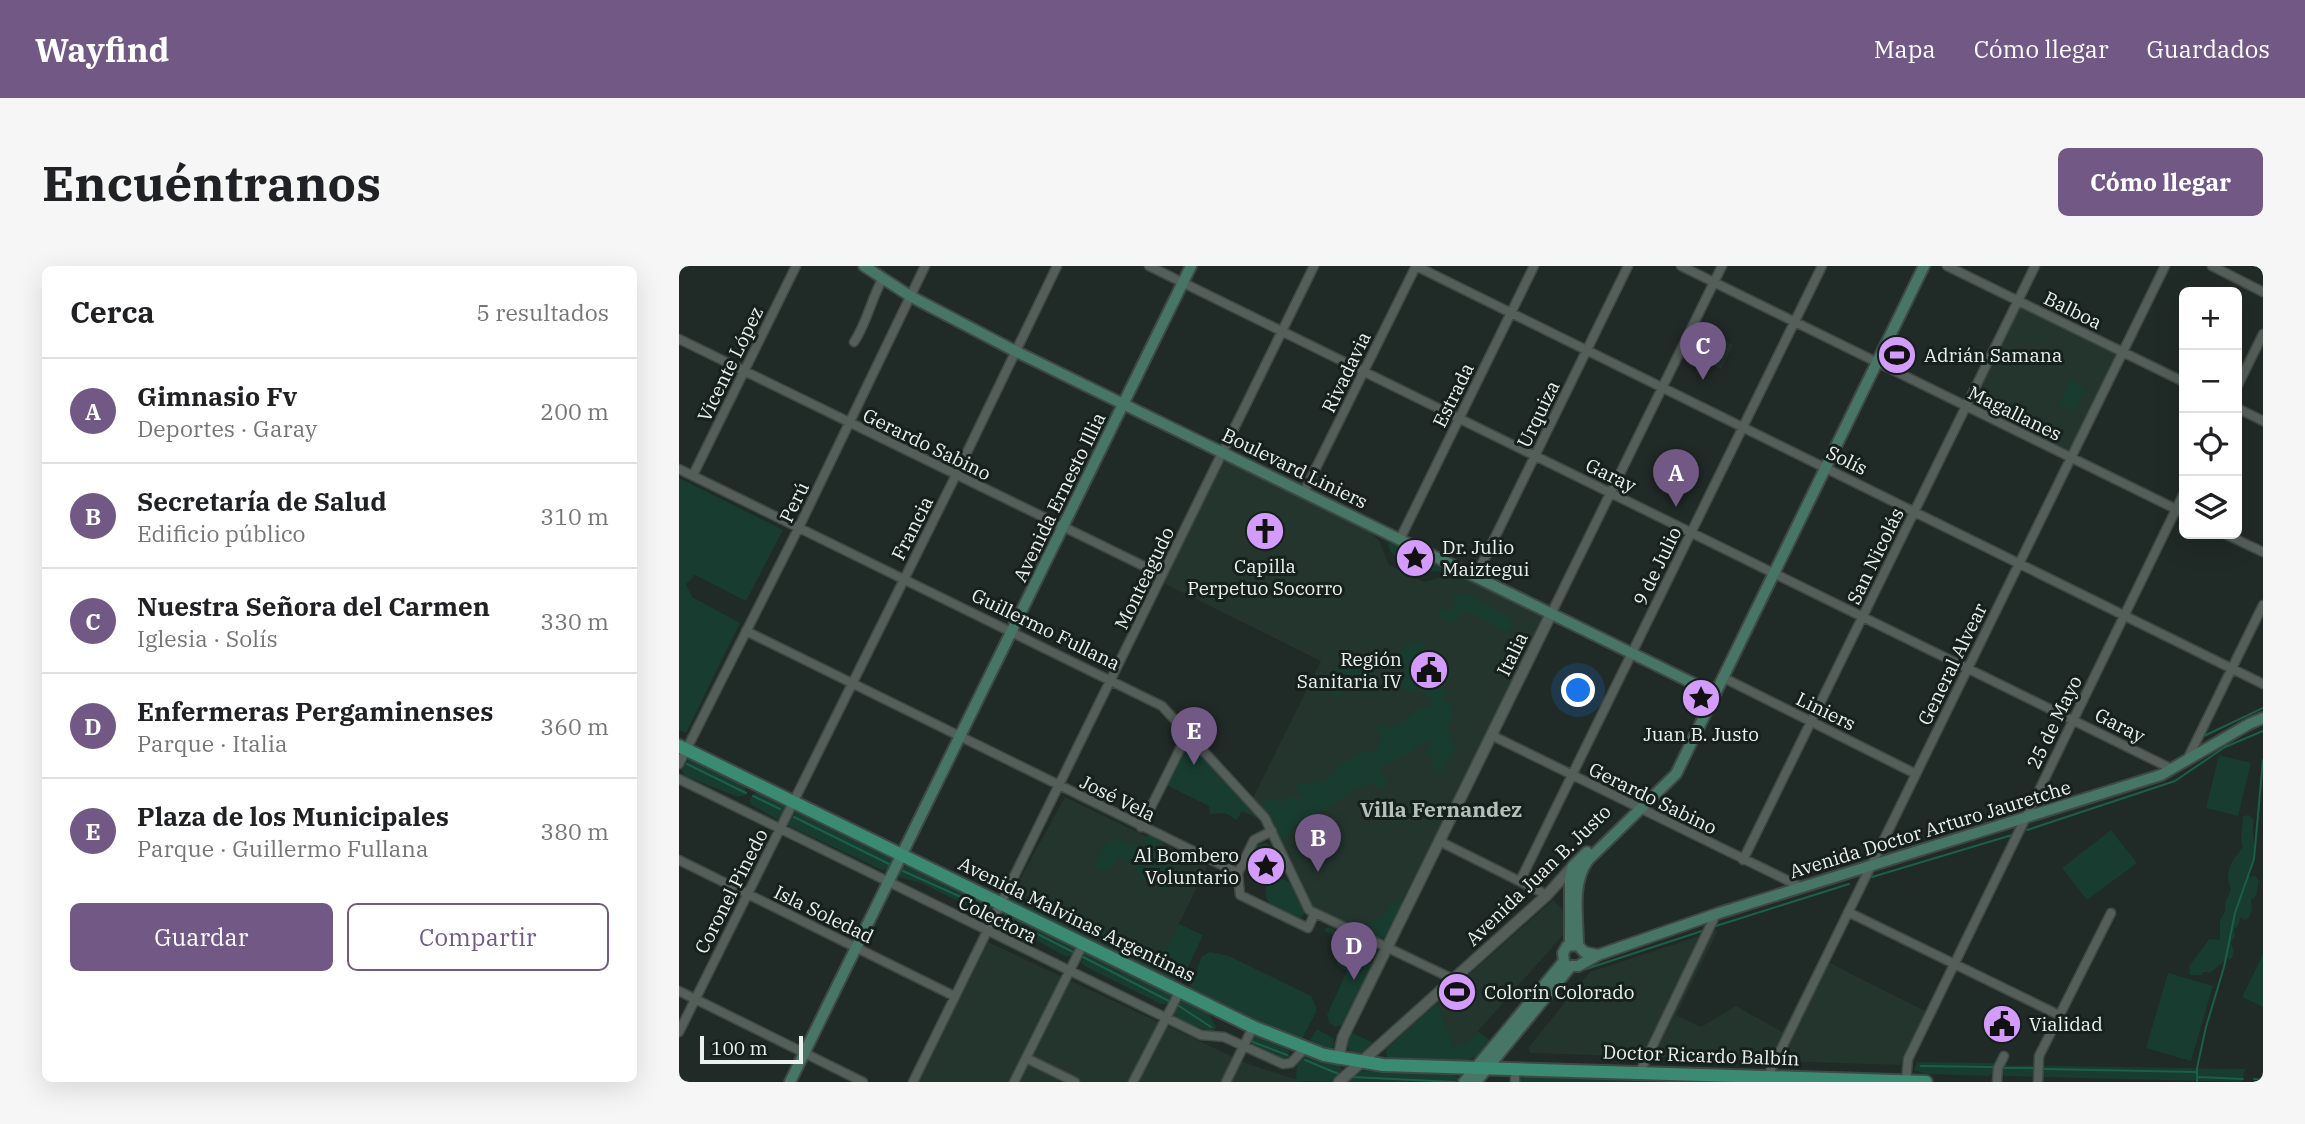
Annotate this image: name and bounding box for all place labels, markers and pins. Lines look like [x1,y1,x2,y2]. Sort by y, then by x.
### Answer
pin: C [1680,322,1726,380]
sports icon: Adrián Samana [1876,334,1918,376]
place label: Adrián Samana [1924,343,2062,367]
pin: A [1653,449,1699,507]
church icon: Capilla Perpetuo Socorro [1244,510,1286,552]
place label: Dr. Julio Maiztegui [1442,535,1530,581]
place icon: Dr. Julio Maiztegui [1394,537,1436,579]
place label: Capilla Perpetuo Socorro [1187,554,1343,600]
place label: Región Sanitaria IV [1297,647,1402,693]
public building icon: Región Sanitaria IV [1408,649,1450,691]
place icon: Juan B. Justo [1680,677,1722,719]
pin: E [1171,707,1217,765]
place label: Juan B. Justo [1643,722,1759,746]
pin: B [1295,814,1341,872]
place label: Al Bombero Voluntario [1134,843,1239,889]
place icon: Al Bombero Voluntario [1245,845,1287,887]
pin: D [1331,922,1377,980]
sports icon: Colorín Colorado [1436,971,1478,1013]
place label: Colorín Colorado [1484,980,1635,1004]
public building icon: Vialidad [1981,1003,2023,1045]
place label: Vialidad [2029,1012,2103,1036]

